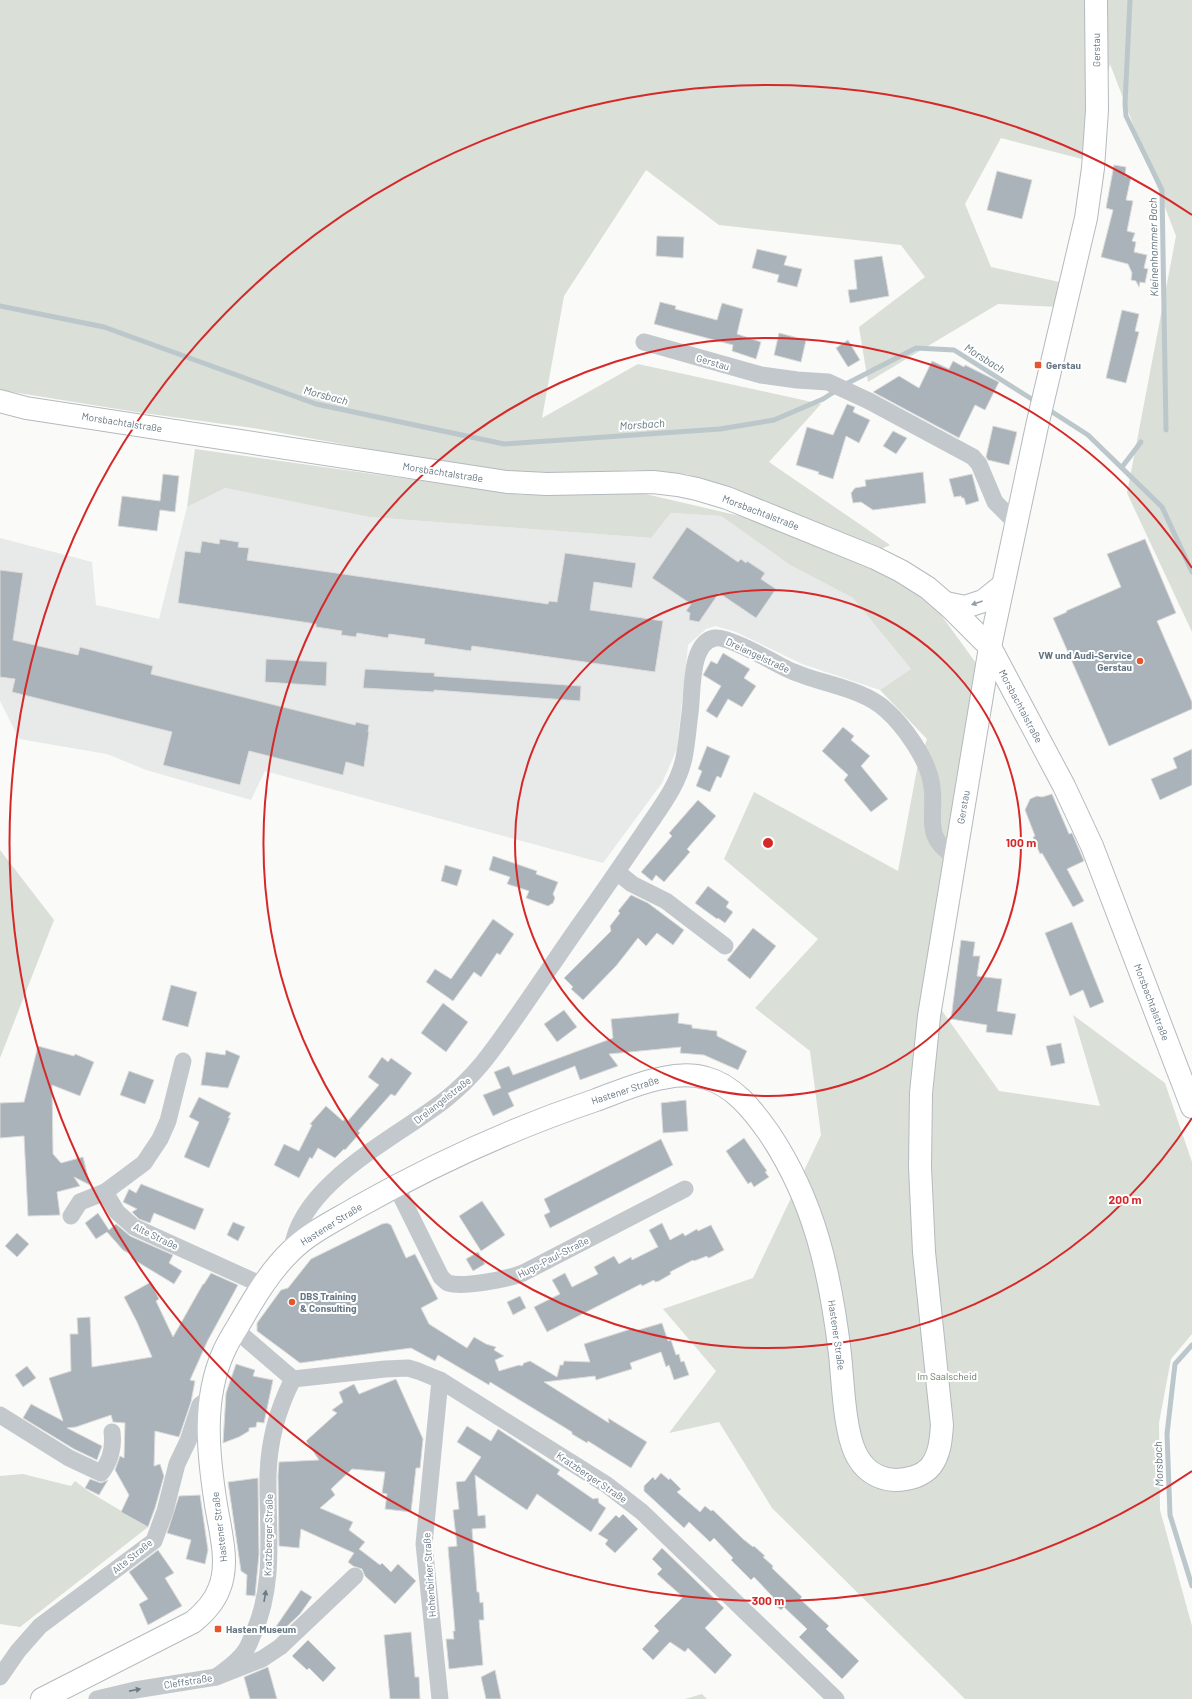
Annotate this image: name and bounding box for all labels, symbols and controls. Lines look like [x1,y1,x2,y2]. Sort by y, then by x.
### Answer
street label: Gerstau [1090,33,1102,67]
water label: Kleinenhammer Bach [1146,197,1160,297]
water label: Morsbach [962,340,1008,376]
street label: Gerstau [695,352,731,372]
place label: Gerstau [1046,359,1081,371]
marker: Gerstau [1033,360,1043,370]
water label: Morsbach [302,383,350,407]
street label: Morsbachtalstraße [81,410,163,434]
water label: Morsbach [619,416,665,432]
street label: Morsbachtalstraße [402,460,484,484]
street label: Morsbachtalstraße [721,492,801,532]
one-way arrow [971,601,983,607]
street label: Dreiangelstraße [724,635,792,675]
place label: VW und Audi-Service Gerstau [1038,649,1133,673]
marker: VW und Audi-Service Gerstau [1135,656,1145,666]
street label: Morsbachtalstraße [997,667,1045,745]
street label: Gerstau [954,789,972,825]
text: 100 m [1006,835,1036,849]
centre of rings [761,836,775,850]
street label: Morsbachtalstraße [1132,962,1172,1042]
street label: Hastener Straße [590,1073,660,1107]
street label: Dreiangelstraße [411,1074,473,1126]
text: 200 m [1109,1192,1141,1206]
street label: Hastener Straße [298,1200,364,1248]
street label: Alte Straße [132,1220,180,1252]
street label: Hugo-Paul-Straße [515,1234,591,1280]
place label: DBS Training & Consulting [300,1290,357,1314]
marker: DBS Training & Consulting [287,1297,297,1307]
street label: Hastener Straße [826,1299,848,1371]
park label: Im Saalscheid [917,1370,977,1382]
water label: Morsbach [1151,1441,1165,1487]
street label: Kratzberger Straße [554,1449,630,1505]
street label: Hastener Straße [209,1491,229,1563]
street label: Kratzberger Straße [261,1494,275,1576]
street label: Hohenbirker Straße [420,1532,438,1618]
street label: Alte Straße [109,1536,155,1576]
one-way arrow [262,1590,268,1602]
text: 300 m [752,1593,784,1607]
place label: Hasten Museum [226,1623,296,1635]
marker: Hasten Museum [213,1624,223,1634]
street label: Cleffstraße [163,1671,213,1691]
one-way arrow [129,1687,141,1693]

